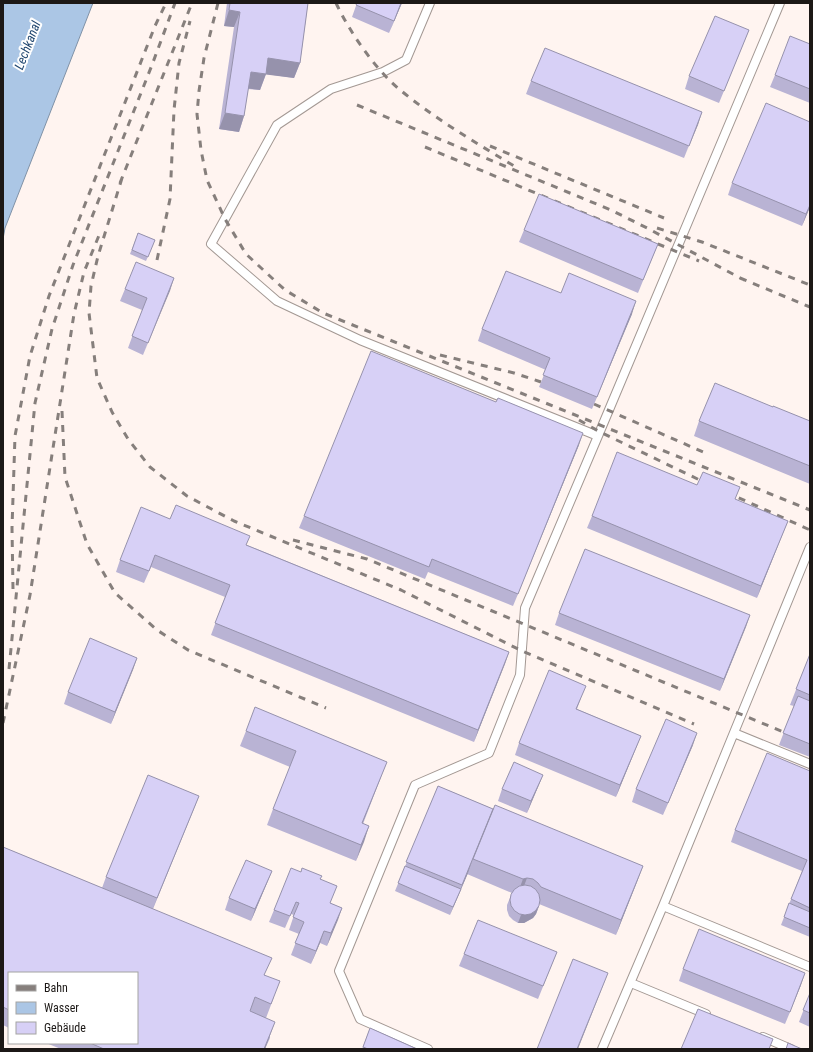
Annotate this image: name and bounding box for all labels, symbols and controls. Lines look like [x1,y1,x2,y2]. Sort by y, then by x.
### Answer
water label: Lechkanal [11,18,44,71]
legend [8,972,138,1044]
text: Bahn [44,981,68,995]
text: Wasser [44,1001,79,1015]
text: Gebäude [44,1021,86,1035]

